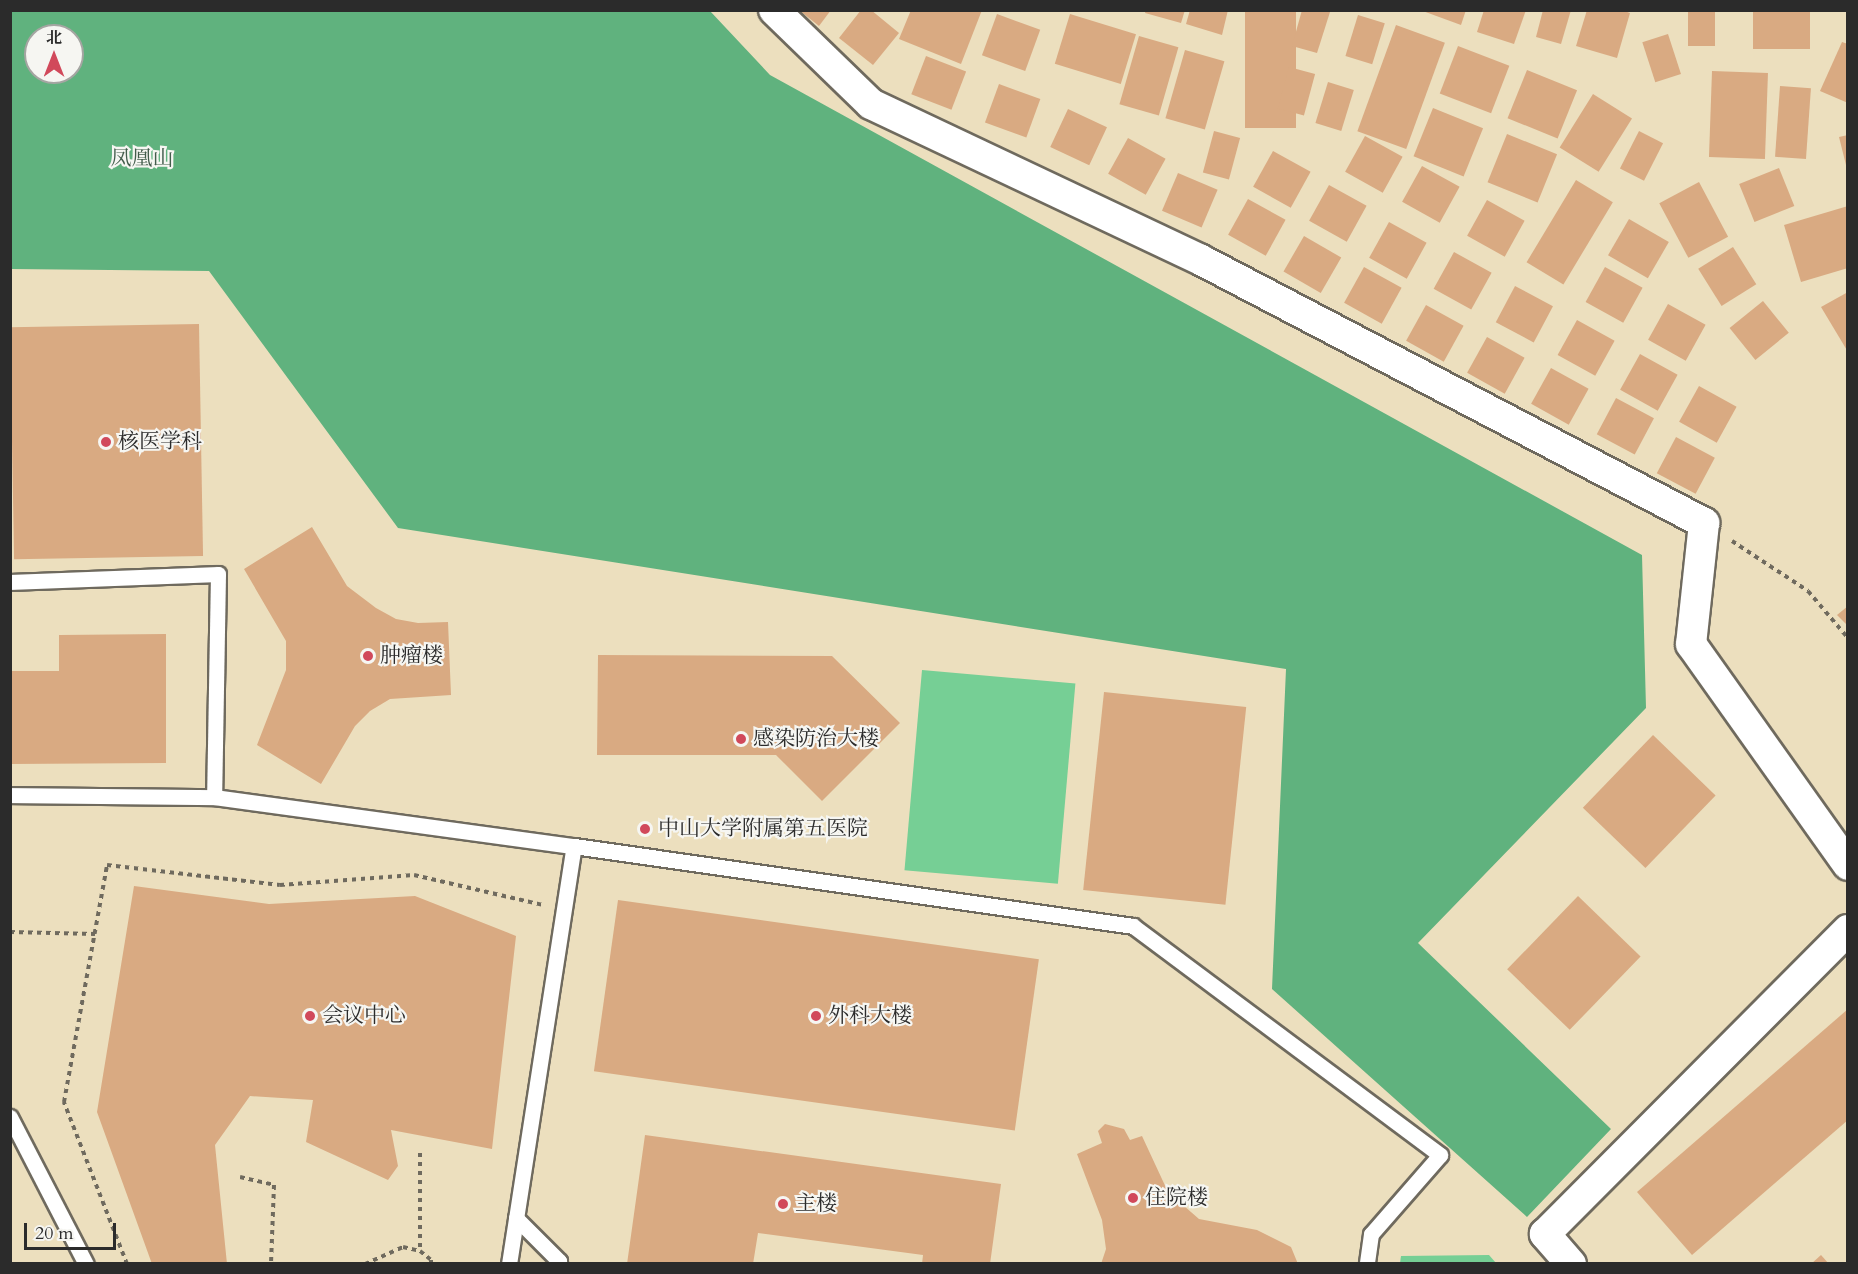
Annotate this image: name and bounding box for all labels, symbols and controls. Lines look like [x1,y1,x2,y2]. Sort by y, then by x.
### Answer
north arrow [24,24,84,84]
text: 北 [46,27,62,49]
park label: 凤凰山 [111,146,173,172]
place label: 核医学科 [118,429,202,455]
marker: 核医学科 [99,435,113,449]
place label: 肿瘤楼 [380,643,443,669]
marker: 肿瘤楼 [361,649,375,663]
place label: 感染防治大楼 [753,726,879,752]
marker: 感染防治大楼 [734,732,748,746]
place label: 中山大学附属第五医院 [658,816,868,842]
marker: 中山大学附属第五医院 [636,820,654,838]
place label: 会议中心 [322,1003,406,1029]
place label: 外科大楼 [828,1003,912,1029]
marker: 会议中心 [303,1009,317,1023]
marker: 外科大楼 [809,1009,823,1023]
place label: 住院楼 [1145,1185,1208,1211]
place label: 主楼 [795,1191,837,1217]
marker: 住院楼 [1126,1191,1140,1205]
marker: 主楼 [776,1197,790,1211]
scale bar [27,1211,118,1249]
text: 20 m [35,1221,74,1246]

